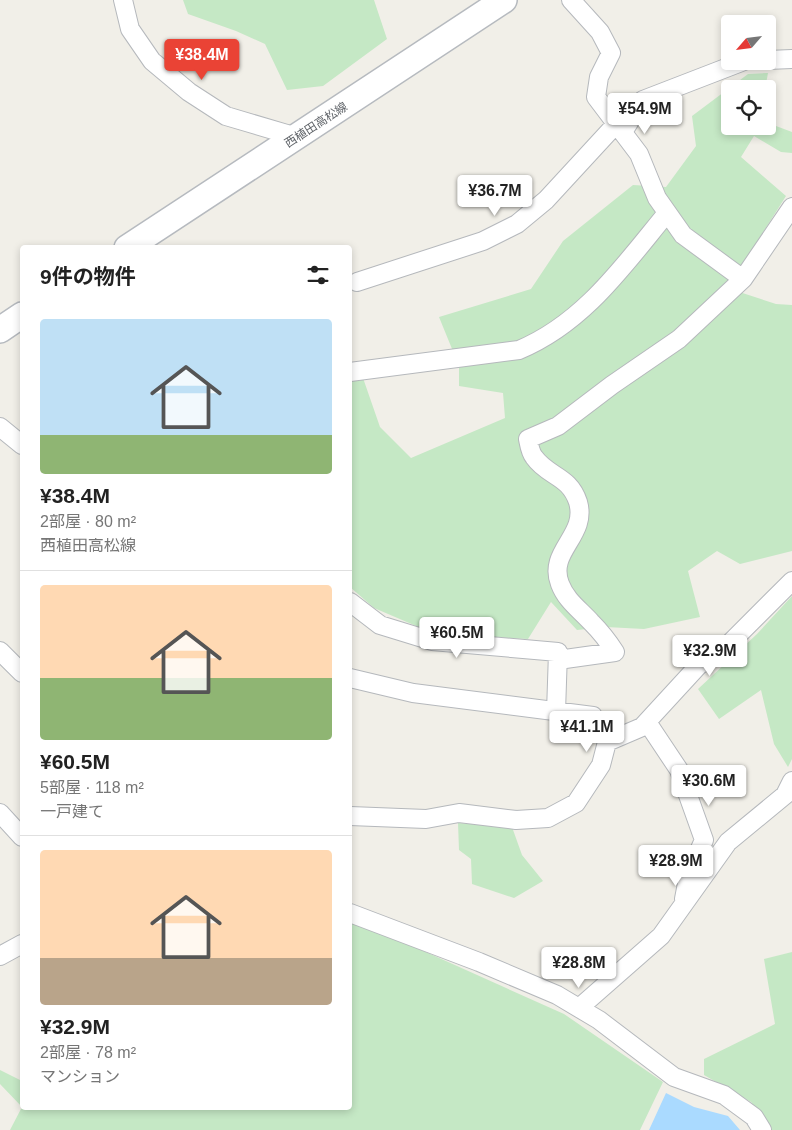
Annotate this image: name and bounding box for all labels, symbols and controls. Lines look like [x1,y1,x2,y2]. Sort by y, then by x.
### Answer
north arrow [721,15,776,70]
map controls [721,15,776,135]
pin: ¥38.4M [161,38,243,81]
text: ¥38.4M [175,46,229,63]
button: locate [721,80,776,135]
pin: ¥54.9M [604,92,686,135]
street label: 西植田高松線 [282,100,350,150]
text: ¥54.9M [618,100,672,117]
pin: ¥36.7M [454,174,536,217]
text: ¥36.7M [468,182,522,199]
icon: filters [304,261,332,289]
text: 9件の物件 [40,265,136,288]
icon: home [141,352,231,442]
text: ¥38.4M [40,484,110,507]
text: 2部屋 · 80 m² [40,513,136,530]
text: 西植田高松線 [40,537,136,554]
pin: ¥60.5M [416,616,498,659]
icon: home [141,617,231,707]
text: ¥60.5M [430,624,484,641]
pin: ¥32.9M [669,634,751,677]
text: ¥32.9M [683,642,737,659]
pin: ¥41.1M [546,710,628,753]
text: ¥41.1M [560,718,614,735]
text: ¥60.5M [40,750,110,773]
pin: ¥30.6M [668,764,750,807]
text: ¥30.6M [682,772,736,789]
text: 5部屋 · 118 m² [40,779,144,796]
text: 一戸建て [40,803,104,820]
pin: ¥28.9M [635,844,717,887]
text: ¥28.9M [649,852,703,869]
icon: home [141,882,231,972]
pin: ¥28.8M [538,946,620,989]
text: ¥28.8M [552,954,606,971]
text: ¥32.9M [40,1015,110,1038]
text: 2部屋 · 78 m² [40,1044,136,1061]
text: マンション [40,1068,120,1085]

